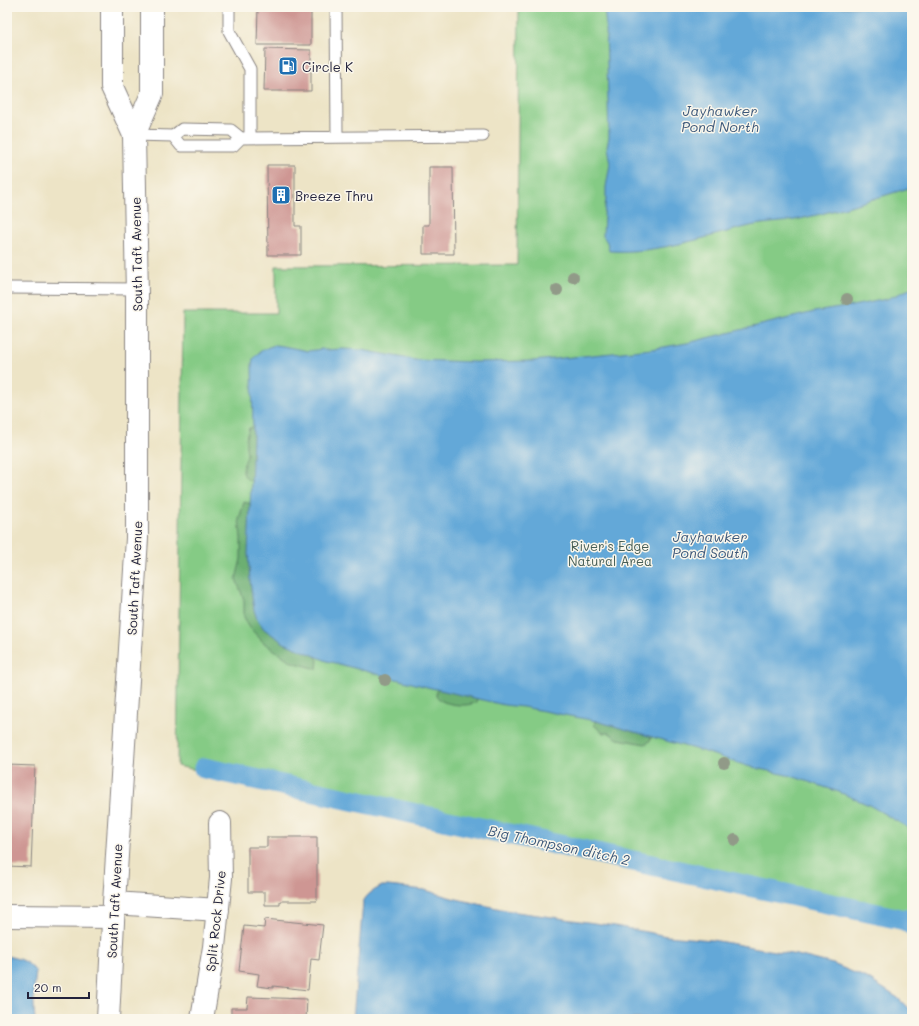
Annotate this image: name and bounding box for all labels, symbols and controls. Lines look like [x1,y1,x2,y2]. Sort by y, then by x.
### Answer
fuel station icon: Circle K [277,55,299,77]
place label: Circle K [302,58,353,75]
water label: Jayhawker Pond North [681,101,759,136]
building icon: Breeze Thru [270,184,292,206]
place label: Breeze Thru [295,187,373,204]
street label: South Taft Avenue [127,197,145,311]
street label: South Taft Avenue [123,520,145,636]
water label: Jayhawker Pond South [672,527,748,562]
park label: River's Edge Natural Area [568,537,652,569]
water label: Big Thompson ditch 2 [486,821,632,869]
street label: South Taft Avenue [103,843,125,959]
street label: Split Rock Drive [201,870,229,972]
scale bar [28,974,89,1000]
text: 20 m [34,979,62,995]

